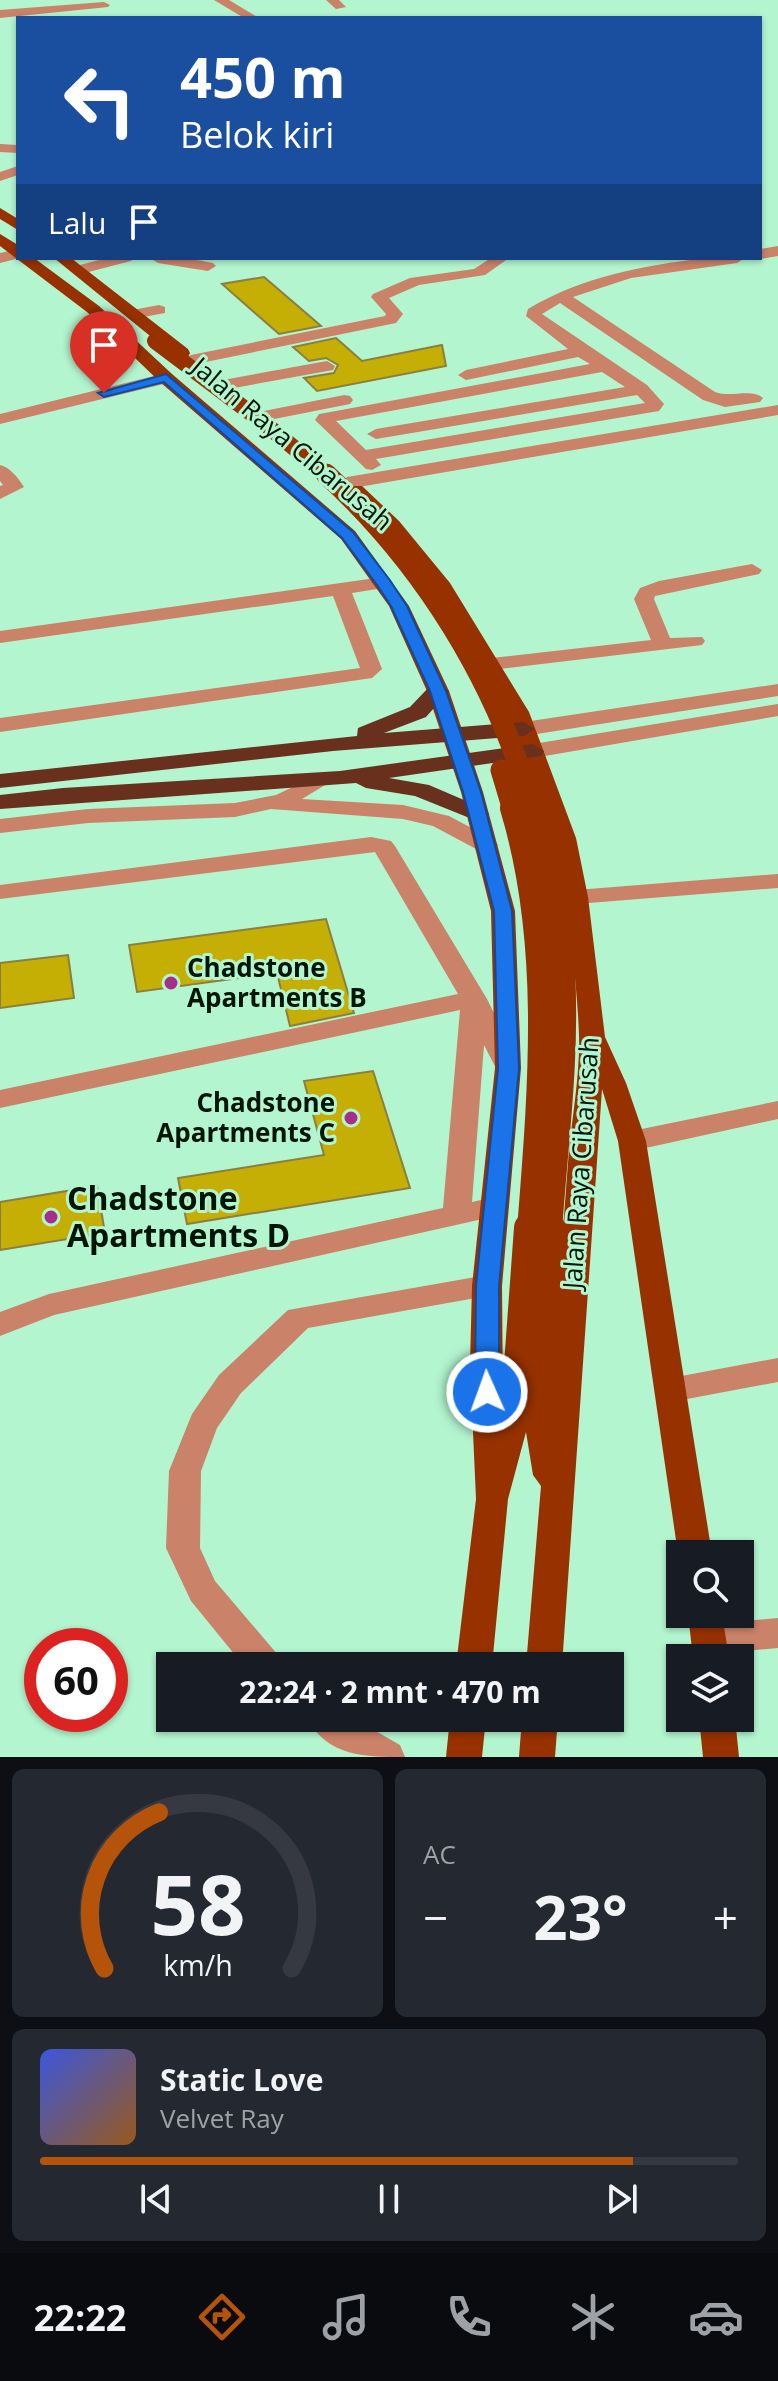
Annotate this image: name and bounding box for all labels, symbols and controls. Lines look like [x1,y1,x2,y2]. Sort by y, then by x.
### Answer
text: 450 m [180,38,346,114]
icon: left [48,48,152,152]
text: Belok kiri [180,110,334,159]
icon: arrive [122,200,166,244]
text: Lalu [48,202,106,243]
pin [70,311,138,393]
icon: arrive [82,323,126,367]
street label: Jalan Raya Cibarusah [182,346,401,538]
place label: Chadstone Apartments B [187,949,367,1015]
marker: Chadstone Apartments B [162,974,180,992]
street label: Jalan Raya Cibarusah [553,1036,607,1293]
place label: Chadstone Apartments C [156,1084,335,1150]
marker: Chadstone Apartments C [342,1109,360,1127]
place label: Chadstone Apartments D [67,1176,290,1256]
marker: Chadstone Apartments D [42,1208,60,1226]
position arrow [445,1350,529,1434]
map controls [666,1540,754,1732]
button: search [666,1540,754,1628]
speed limit sign: 60 [24,1628,128,1732]
button: layers [666,1644,754,1732]
text: 22:24 · 2 mnt · 470 m [239,1671,541,1712]
text: AC [423,1836,456,1872]
text: 58 [150,1846,245,1959]
text: 23° [533,1876,628,1958]
text: − [423,1887,448,1947]
text: + [713,1887,738,1947]
text: km/h [163,1945,232,1984]
text: Static Love [160,2059,323,2100]
text: Velvet Ray [160,2100,284,2136]
icon: previous [134,2177,178,2221]
icon: pause [367,2177,411,2221]
icon: next [600,2177,644,2221]
icon: directions [194,2289,250,2345]
icon: music [318,2289,374,2345]
icon: phone [441,2289,497,2345]
icon: climate [565,2289,621,2345]
icon: car [688,2289,744,2345]
text: 22:22 [34,2293,126,2342]

